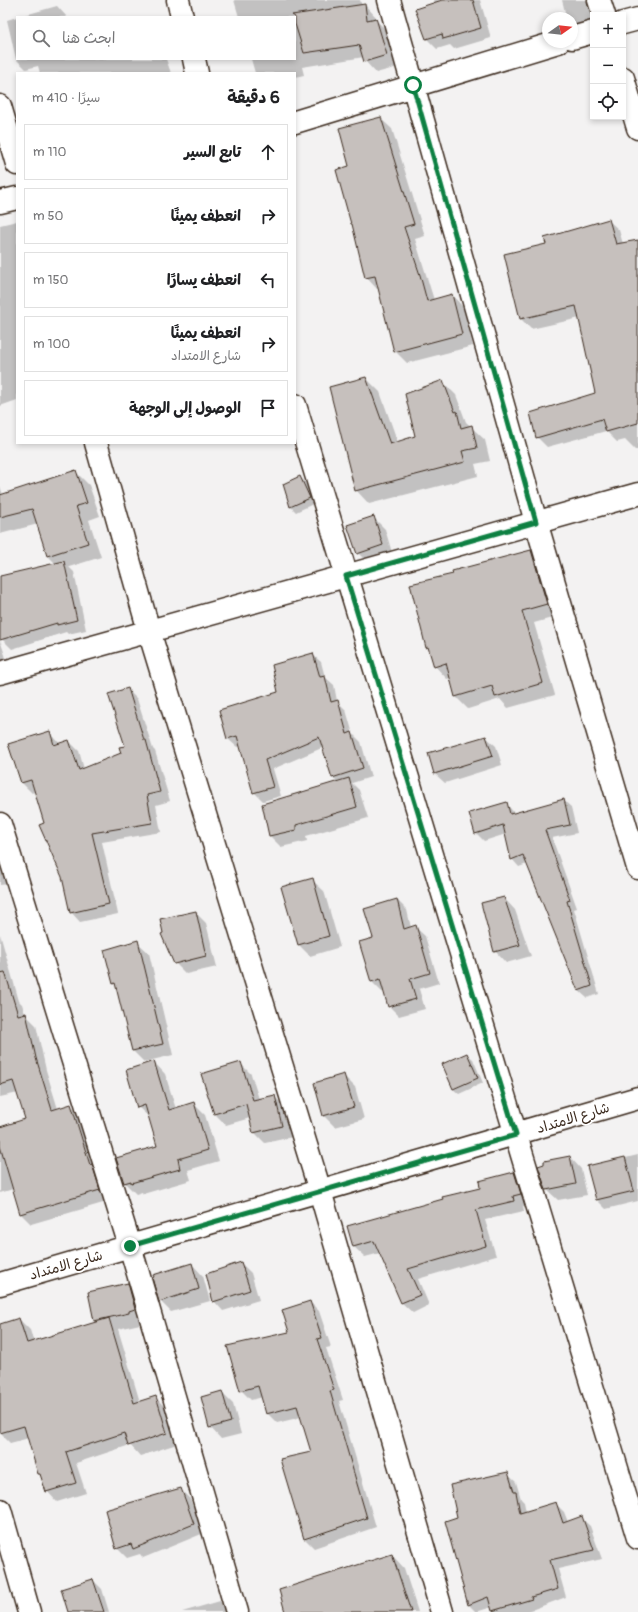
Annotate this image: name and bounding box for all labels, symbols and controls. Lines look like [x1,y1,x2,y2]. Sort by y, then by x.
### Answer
north arrow [542,12,578,48]
map controls [590,12,626,120]
button: + [590,12,626,48]
search box [16,16,296,60]
icon: search [30,27,52,49]
text: ابحث هنا [62,29,115,48]
button: − [590,48,626,84]
route start [404,76,422,94]
button: locate [590,84,626,120]
text: 6 دقيقة [227,87,280,108]
text: سيرًا · 410 m [32,90,100,106]
icon: ahead [257,141,279,163]
text: تابع السير [184,143,241,162]
text: 110 m [33,144,66,160]
icon: right [257,205,279,227]
text: انعطف يمينًا [171,207,241,226]
text: 50 m [33,208,63,224]
icon: left [257,269,279,291]
text: انعطف يسارًا [167,271,241,290]
text: 150 m [33,272,68,288]
text: انعطف يمينًا [171,324,241,343]
icon: right [257,333,279,355]
text: 100 m [33,336,70,352]
text: شارع الامتداد [171,348,241,364]
icon: arrive [257,397,279,419]
text: الوصول إلى الوجهة [129,399,241,418]
street label: شارع الامتداد [535,1099,612,1138]
route end [121,1237,139,1255]
street label: شارع الامتداد [27,1246,105,1285]

